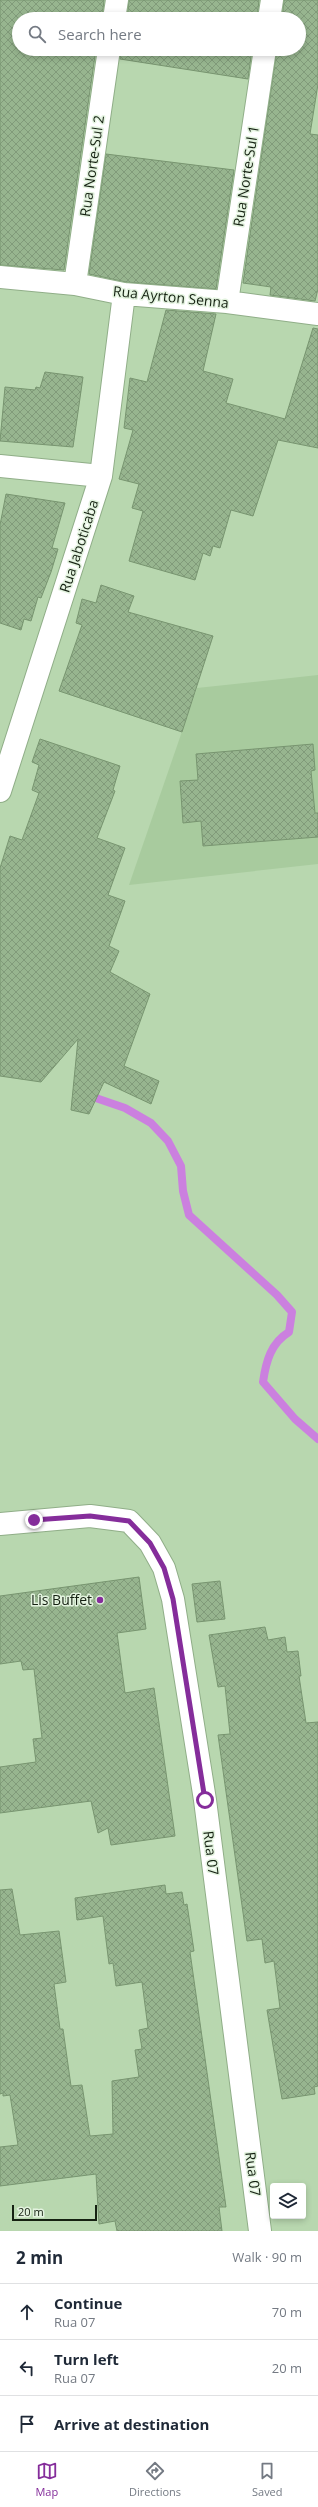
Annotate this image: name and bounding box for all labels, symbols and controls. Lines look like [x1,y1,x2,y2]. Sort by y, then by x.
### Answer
search box [12,12,306,56]
icon: search [26,23,48,45]
text: Search here [58,24,142,44]
street label: Rua Norte-Sul 2 [75,114,108,218]
street label: Rua Norte-Sul 1 [228,124,263,228]
street label: Rua Ayrton Senna [112,281,230,312]
street label: Rua Jaboticaba [55,497,102,595]
route end [25,1511,43,1529]
place label: Lis Buffet [31,1590,92,1609]
marker: Lis Buffet [95,1595,105,1605]
route start [196,1791,214,1809]
street label: Rua 07 [199,1830,224,1876]
street label: Rua 07 [241,2151,266,2197]
map controls [270,2183,306,2219]
button: layers [270,2183,306,2219]
scale bar [12,2203,97,2222]
text: 20 m [18,2204,44,2219]
text: 2 min [16,2246,63,2269]
text: Walk · 90 m [232,2248,302,2266]
text: Continue [54,2293,122,2313]
icon: ahead [16,2301,38,2323]
text: 70 m [272,2303,302,2321]
text: Rua 07 [54,2313,95,2331]
text: Turn left [54,2349,119,2369]
icon: left [16,2357,38,2379]
text: 20 m [272,2359,302,2377]
text: Rua 07 [54,2369,95,2387]
icon: arrive [16,2413,38,2435]
text: Arrive at destination [54,2414,209,2434]
tab: Map [35,2460,58,2499]
tab: Directions [129,2460,181,2499]
tab: Saved [252,2460,283,2499]

